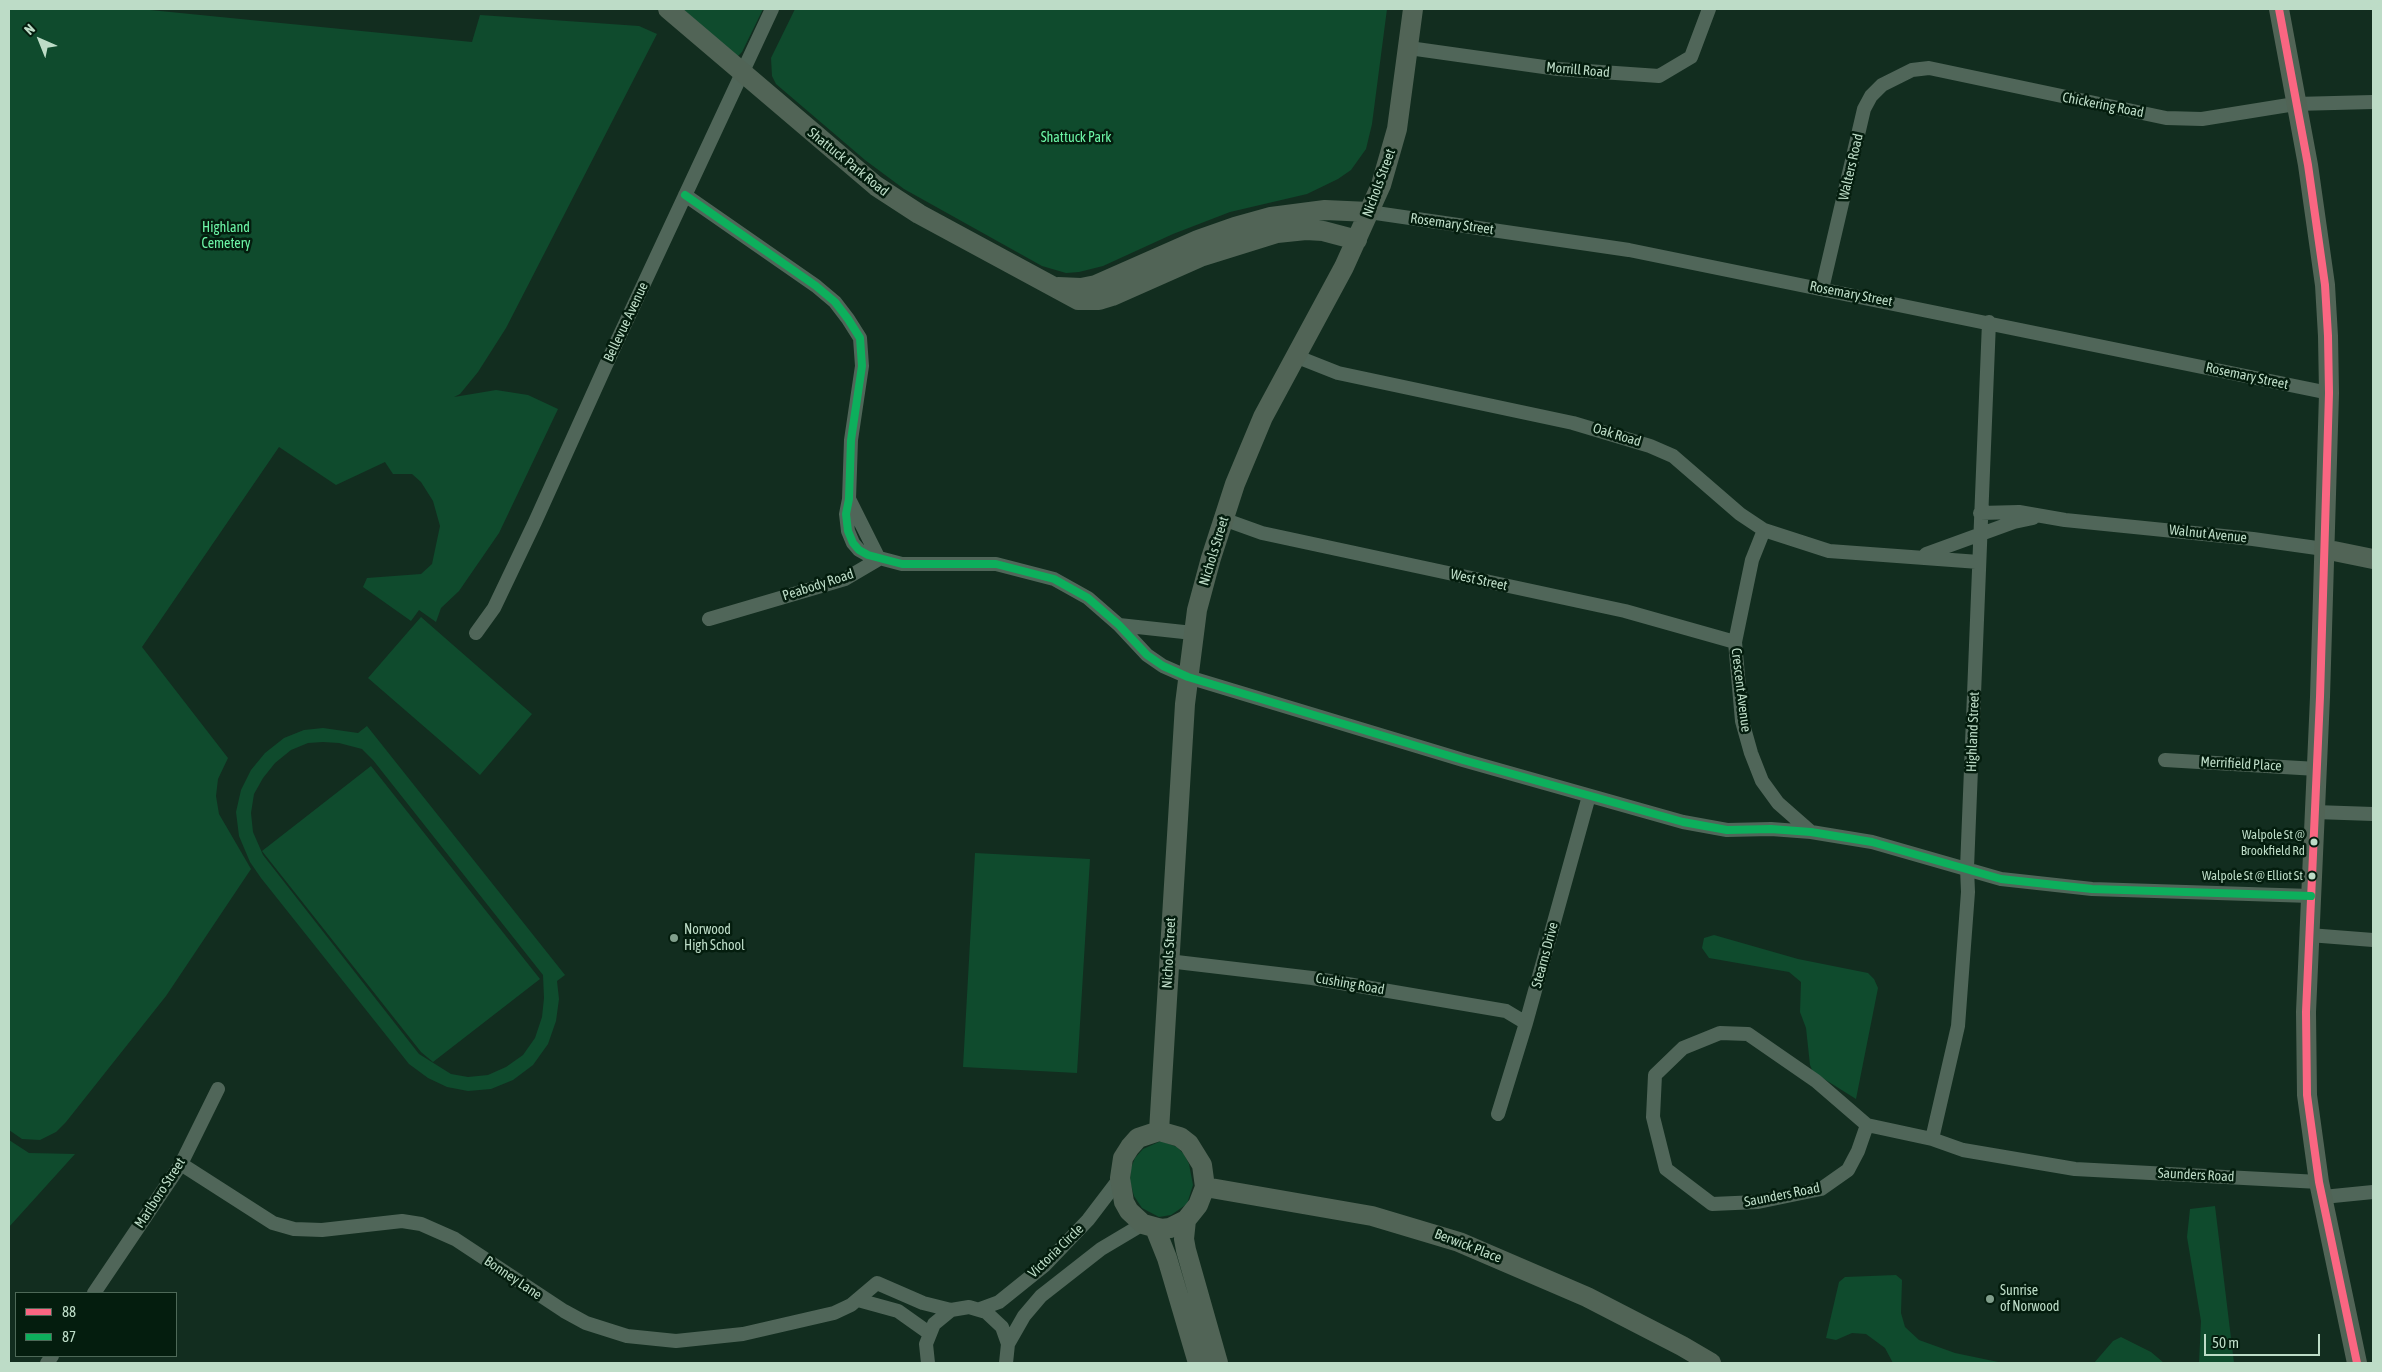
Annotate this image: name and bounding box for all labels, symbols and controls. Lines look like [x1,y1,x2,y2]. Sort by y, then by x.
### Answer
north arrow [15,15,65,65]
text: N [21,21,38,38]
street label: Morrill Road [1546,59,1610,81]
street label: Chickering Road [2061,89,2145,121]
street label: Shattuck Park Road [804,124,892,200]
park label: Shattuck Park [1041,130,1111,146]
street label: Walters Road [1835,132,1867,202]
street label: Nichols Street [1359,147,1399,219]
street label: Rosemary Street [1409,210,1495,238]
park label: Highland Cemetery [201,220,251,252]
street label: Rosemary Street [1808,278,1894,310]
street label: Bellevue Avenue [600,279,652,365]
street label: Rosemary Street [2204,359,2290,393]
street label: Oak Road [1591,420,1643,450]
street label: Nichols Street [1196,514,1232,588]
street label: Walnut Avenue [2168,522,2248,546]
street label: Peabody Road [780,566,856,604]
street label: West Street [1449,566,1509,594]
street label: Crescent Avenue [1727,647,1755,733]
street label: Highland Street [1963,692,1983,772]
street label: Merrifield Place [2200,753,2282,775]
place label: Walpole St @ Brookfield Rd [2241,827,2305,858]
marker: Walpole St @ Brookfield Rd [2309,837,2319,847]
place label: Walpole St @ Elliot St [2202,868,2303,884]
marker: Walpole St @ Elliot St [2307,871,2317,881]
street label: Nichols Street [1159,917,1179,989]
street label: Stearns Drive [1528,920,1562,990]
place label: Norwood High School [684,922,745,954]
marker: Norwood High School [668,932,680,944]
street label: Cushing Road [1314,970,1386,998]
street label: Marlboro Street [131,1155,189,1231]
street label: Saunders Road [2157,1165,2235,1185]
street label: Saunders Road [1743,1179,1821,1211]
street label: Victoria Circle [1025,1221,1087,1281]
street label: Berwick Place [1432,1226,1504,1266]
street label: Bonney Lane [481,1253,545,1303]
place label: Sunrise of Norwood [2000,1283,2059,1315]
legend [15,1292,178,1357]
marker: Sunrise of Norwood [1984,1293,1996,1305]
text: 88 [62,1303,76,1320]
scale bar [2207,1324,2323,1356]
text: 87 [62,1328,76,1345]
text: 50 m [2212,1334,2239,1351]

